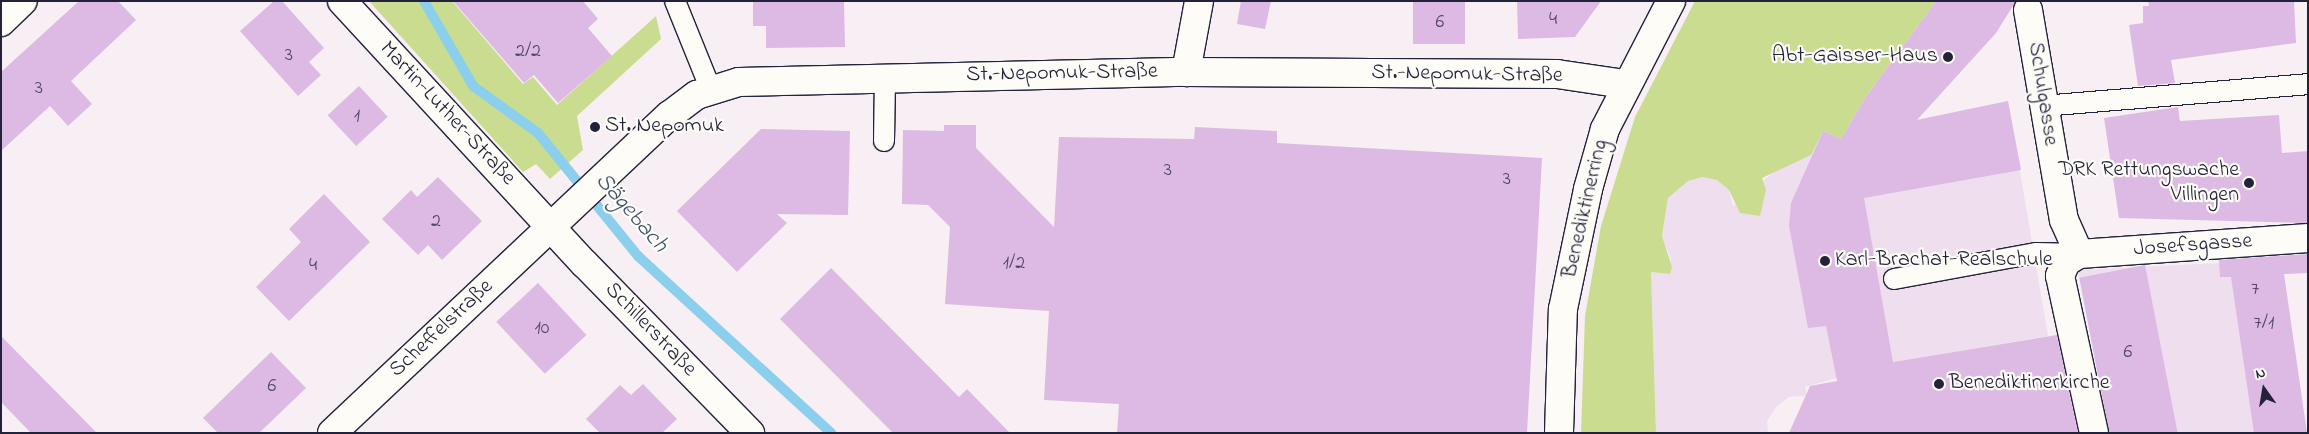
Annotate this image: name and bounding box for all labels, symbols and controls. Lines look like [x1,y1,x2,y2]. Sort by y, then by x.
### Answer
house number: 4 [1549,7,1557,31]
house number: 6 [1436,10,1444,34]
street label: Martin-Luther-Straße [373,36,521,192]
house number: 2/2 [515,39,541,63]
street label: Schulgasse [2021,40,2063,148]
house number: 3 [285,43,293,67]
place label: Abt-Gaisser-Haus [1772,44,1938,70]
marker: Abt-Gaisser-Haus [1942,51,1954,63]
street label: St.-Nepomuk-Straße [966,59,1158,89]
street label: St.-Nepomuk-Straße [1371,60,1563,90]
house number: 3 [35,76,43,100]
house number: 1 [354,104,360,128]
place label: St. Nepomuk [605,114,724,140]
marker: St. Nepomuk [589,121,601,133]
street label: Benediktinerring [1557,137,1615,281]
place label: DRK Rettungswache Villingen [2058,157,2239,208]
house number: 3 [1164,158,1172,182]
water label: Sägebach [588,167,674,259]
house number: 3 [1503,167,1511,191]
marker: DRK Rettungswache Villingen [2243,177,2255,189]
house number: 2 [431,209,441,233]
street label: Josefsgasse [2133,229,2253,263]
place label: Karl-Brachat-Realschule [1835,248,2053,274]
house number: 1/2 [1003,251,1025,275]
house number: 4 [309,253,317,277]
marker: Karl-Brachat-Realschule [1819,255,1831,267]
street label: Scheffelstraße [385,274,499,384]
street label: Schillerstraße [598,277,702,383]
house number: 7 [2251,277,2259,301]
house number: 7/1 [2254,311,2274,335]
house number: 10 [535,316,549,340]
house number: 6 [2124,340,2132,364]
text: N [2254,363,2267,385]
north arrow [2239,364,2289,414]
place label: Benediktinerkirche [1949,371,2110,397]
house number: 6 [268,374,276,398]
marker: Benediktinerkirche [1933,378,1945,390]

